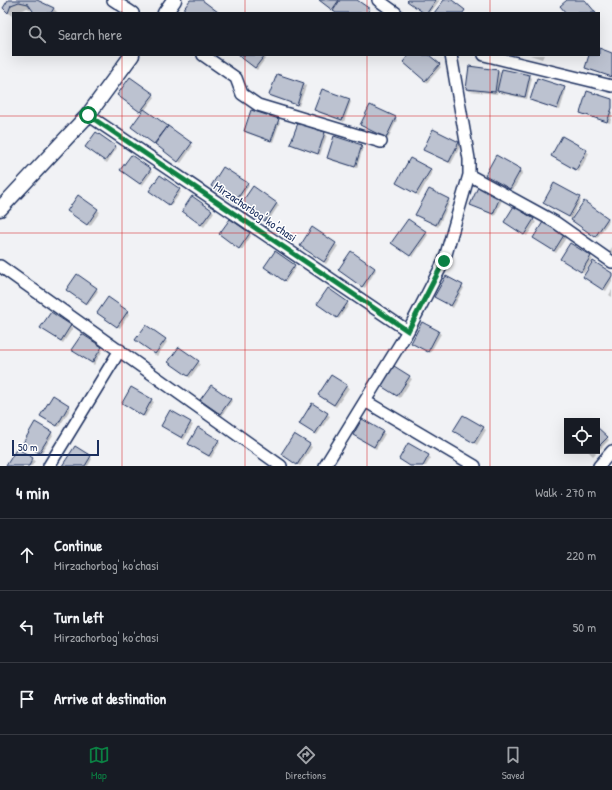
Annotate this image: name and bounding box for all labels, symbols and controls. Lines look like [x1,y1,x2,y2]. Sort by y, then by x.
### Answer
search box [12,12,600,56]
icon: search [26,23,48,45]
text: Search here [58,24,122,45]
route start [79,106,97,124]
street label: Mirzachorbog' ko'chasi [210,177,300,246]
route end [435,252,453,270]
map controls [564,418,600,454]
button: locate [564,418,600,454]
scale bar [12,438,99,457]
text: 50 m [18,440,38,454]
text: 4 min [16,481,49,504]
text: Walk · 270 m [535,483,596,501]
text: Continue [54,535,102,556]
icon: ahead [16,544,38,566]
text: 220 m [566,546,596,564]
text: Mirzachorbog' ko'chasi [54,556,159,574]
text: Turn left [54,607,104,628]
icon: left [16,616,38,638]
text: 50 m [573,618,596,636]
text: Mirzachorbog' ko'chasi [54,628,159,646]
icon: arrive [16,688,38,710]
text: Arrive at destination [54,688,166,709]
tab: Map [88,744,110,782]
tab: Directions [286,744,326,782]
tab: Saved [502,744,524,782]

